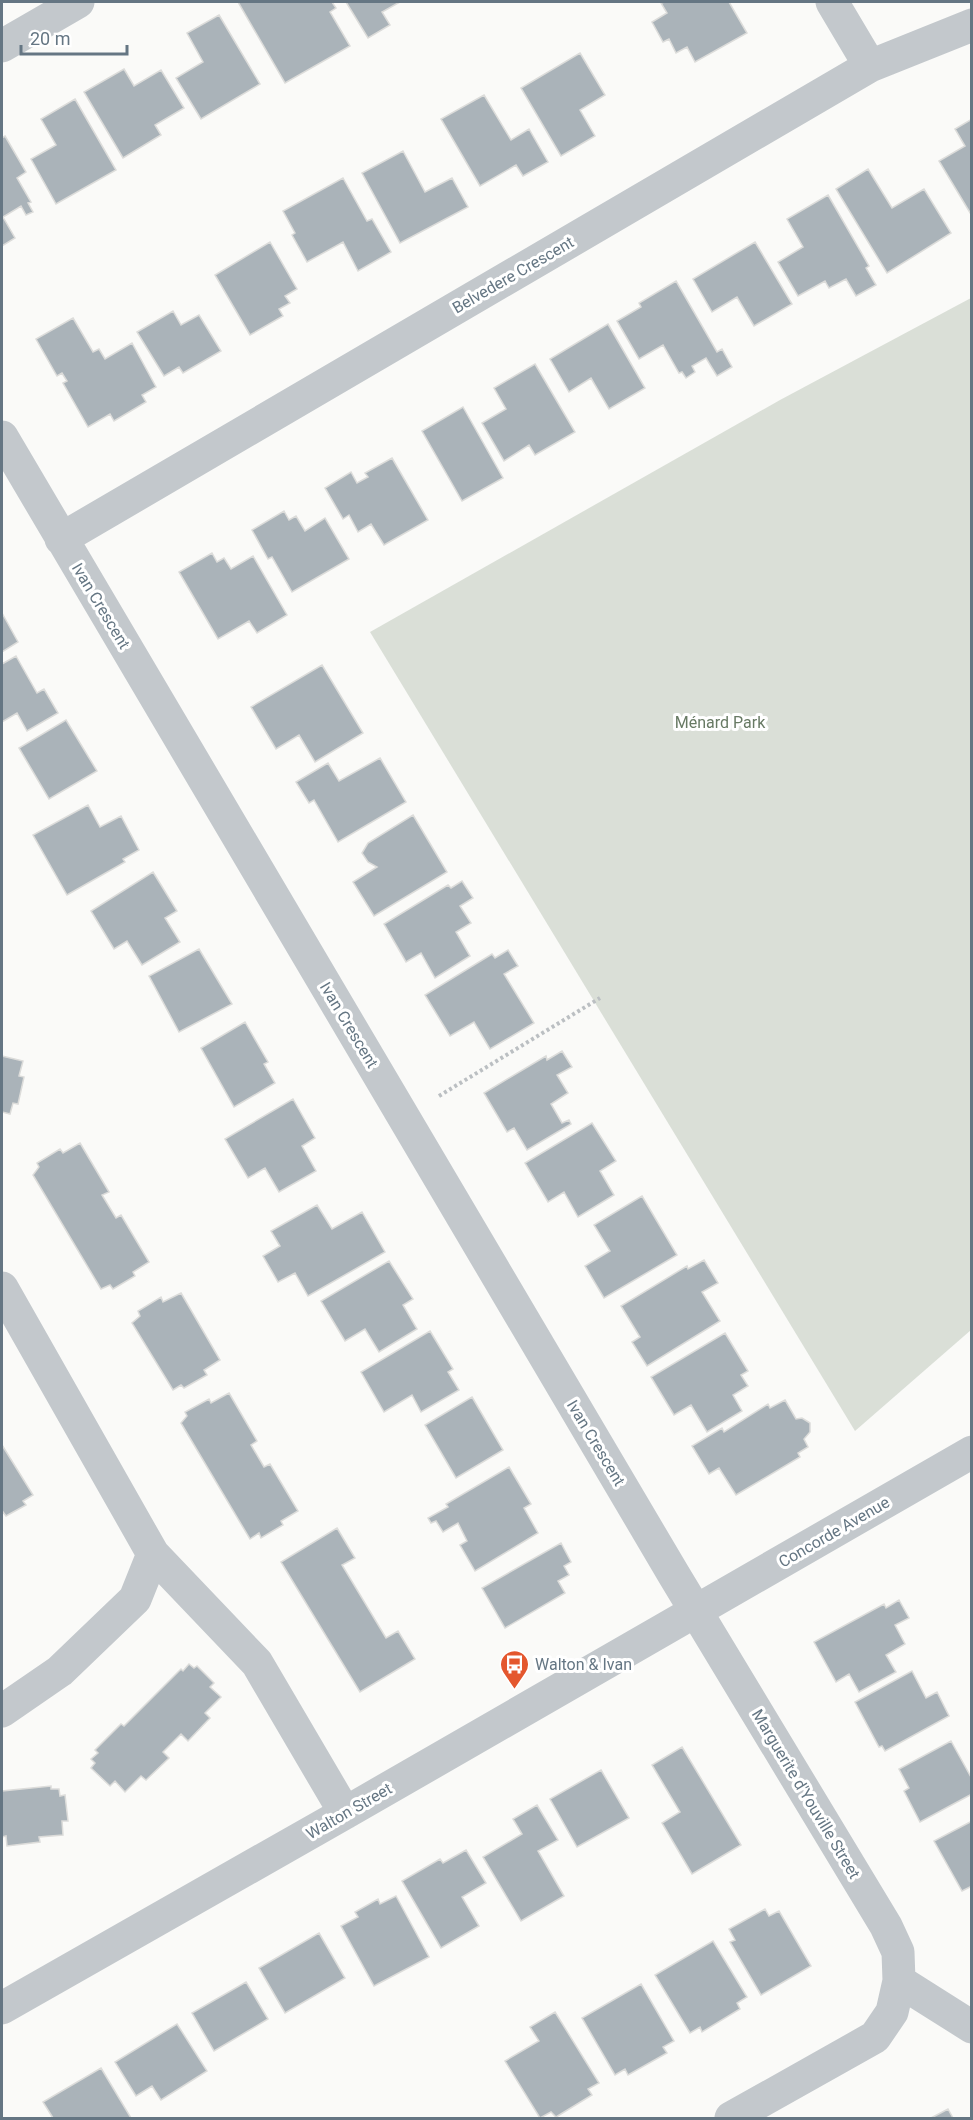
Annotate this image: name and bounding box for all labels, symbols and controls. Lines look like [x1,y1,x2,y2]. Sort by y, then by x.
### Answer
scale bar [21,18,128,56]
text: 20 m [30,28,70,49]
street label: Belvedere Crescent [449,233,577,317]
street label: Ivan Crescent [68,560,134,652]
park label: Ménard Park [675,713,766,732]
street label: Ivan Crescent [316,979,382,1071]
street label: Ivan Crescent [563,1397,629,1489]
street label: Concorde Avenue [775,1493,893,1571]
bus stop icon: Walton & Ivan [498,1648,530,1690]
place label: Walton & Ivan [535,1655,632,1674]
street label: Marguerite d'Youville Street [748,1706,864,1882]
street label: Walton Street [303,1779,395,1843]

